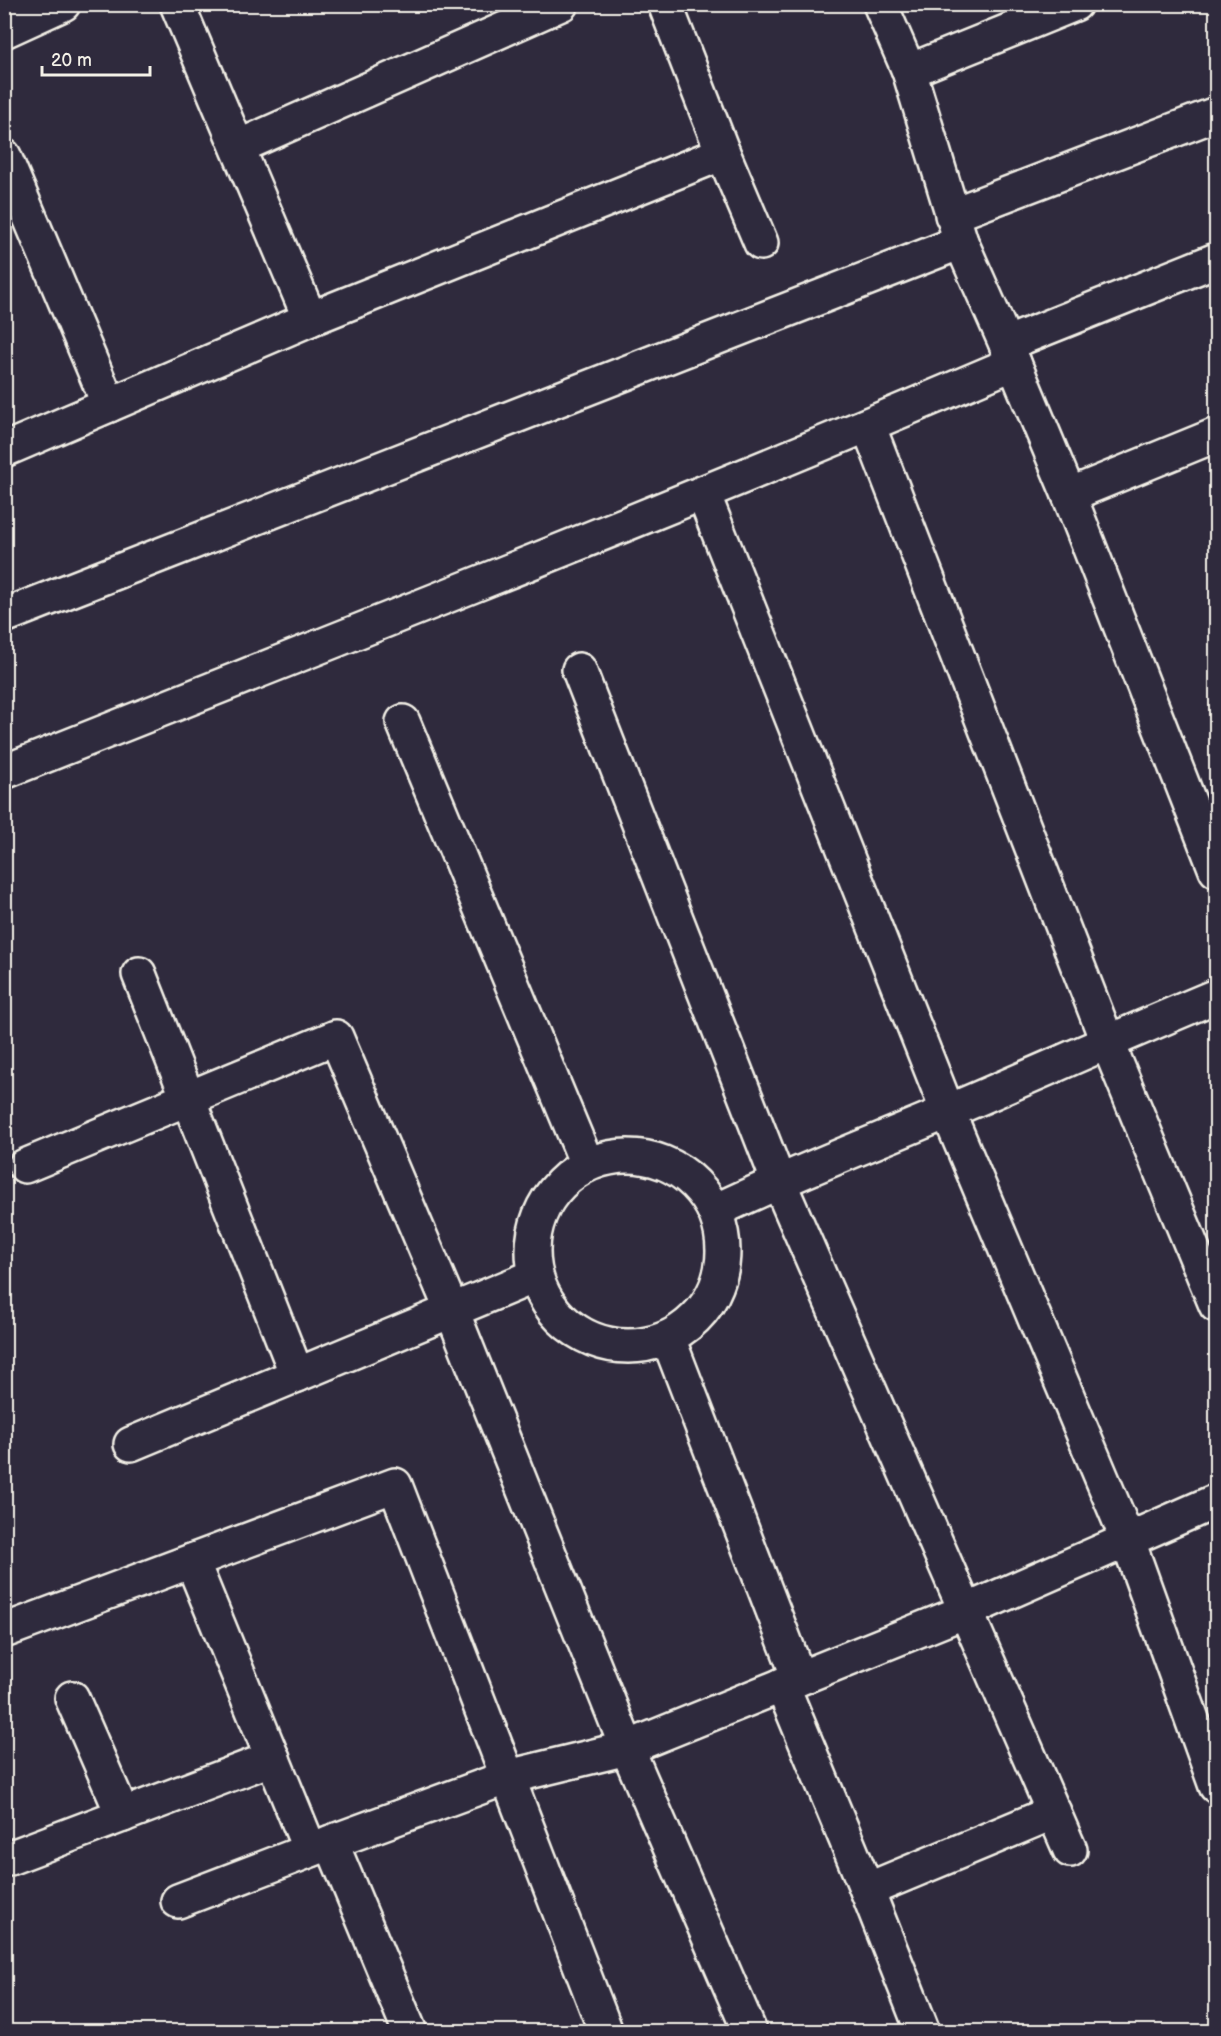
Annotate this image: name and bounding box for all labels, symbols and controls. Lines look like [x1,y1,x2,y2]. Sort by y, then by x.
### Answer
scale bar [42,39,150,77]
text: 20 m [51,50,92,71]

